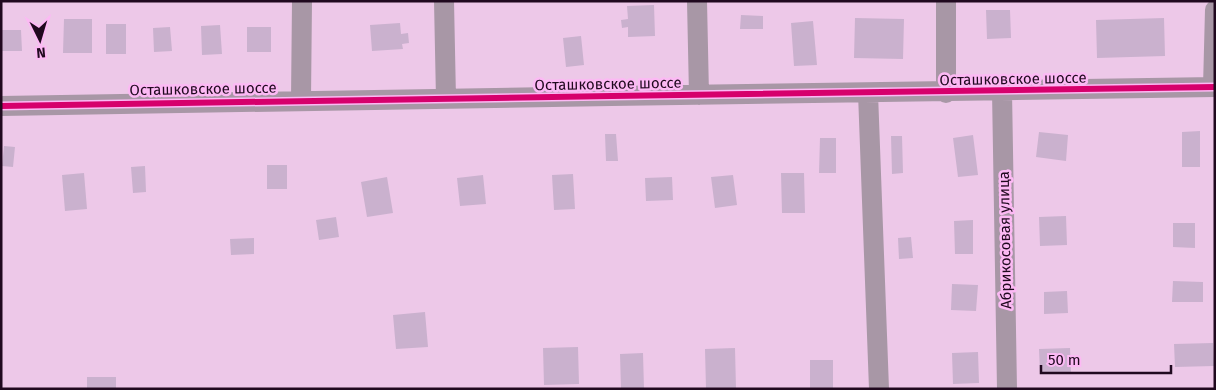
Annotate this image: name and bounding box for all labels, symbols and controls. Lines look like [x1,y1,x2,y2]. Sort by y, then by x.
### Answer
north arrow [15,15,65,65]
text: N [36,44,46,61]
street label: Осташковское шоссе [939,69,1087,89]
street label: Осташковское шоссе [534,74,682,94]
street label: Осташковское шоссе [129,79,277,99]
street label: Абрикосовая улица [995,171,1015,309]
scale bar [1041,342,1171,374]
text: 50 m [1048,351,1081,369]

